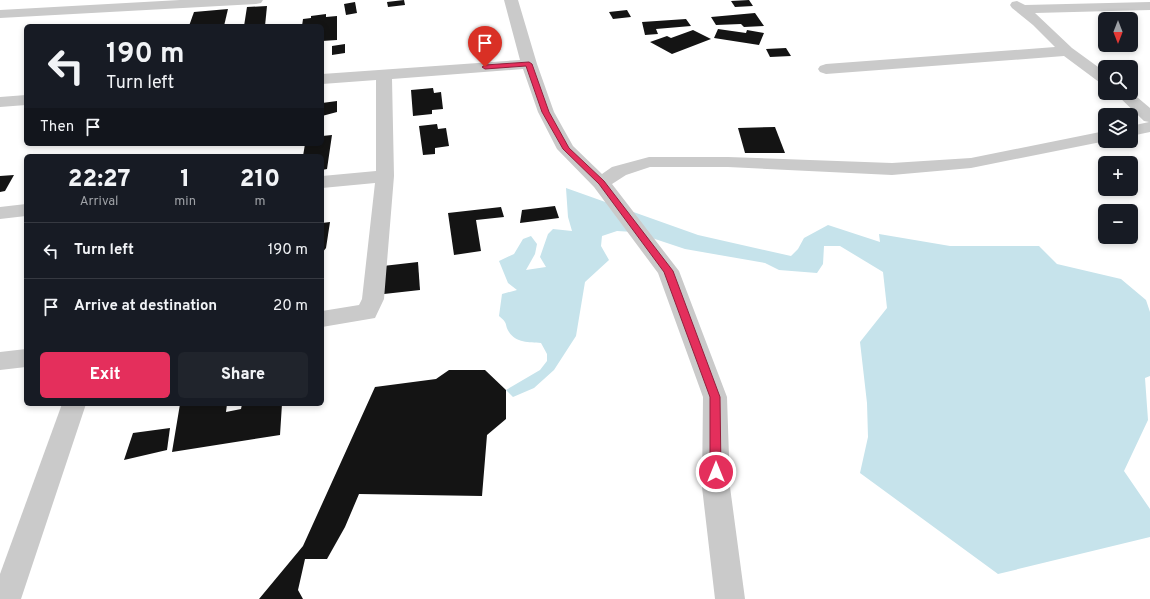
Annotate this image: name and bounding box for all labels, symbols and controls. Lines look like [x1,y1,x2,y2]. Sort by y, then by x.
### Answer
north arrow [1098,12,1138,52]
map controls [1098,12,1138,244]
pin [468,26,502,67]
icon: arrive [474,32,496,54]
text: 190 m [106,37,184,73]
icon: left [40,40,92,92]
button: search [1098,60,1138,100]
text: Turn left [106,72,174,95]
button: layers [1098,108,1138,148]
icon: arrive [82,116,104,138]
text: Then [40,118,74,137]
button: + [1098,156,1138,196]
text: 22:27 [68,165,131,195]
text: 1 [180,165,190,195]
text: 210 [240,165,280,195]
text: Arrival [80,194,119,210]
text: min [174,194,196,210]
text: m [254,194,265,210]
button: − [1098,204,1138,244]
icon: left [40,240,62,262]
text: Turn left [74,241,134,260]
text: 190 m [268,241,308,260]
icon: arrive [40,296,62,318]
text: Arrive at destination [74,297,217,316]
text: 20 m [273,297,308,316]
button: Exit [40,352,170,398]
button: Share [178,352,308,398]
position arrow [695,451,737,493]

